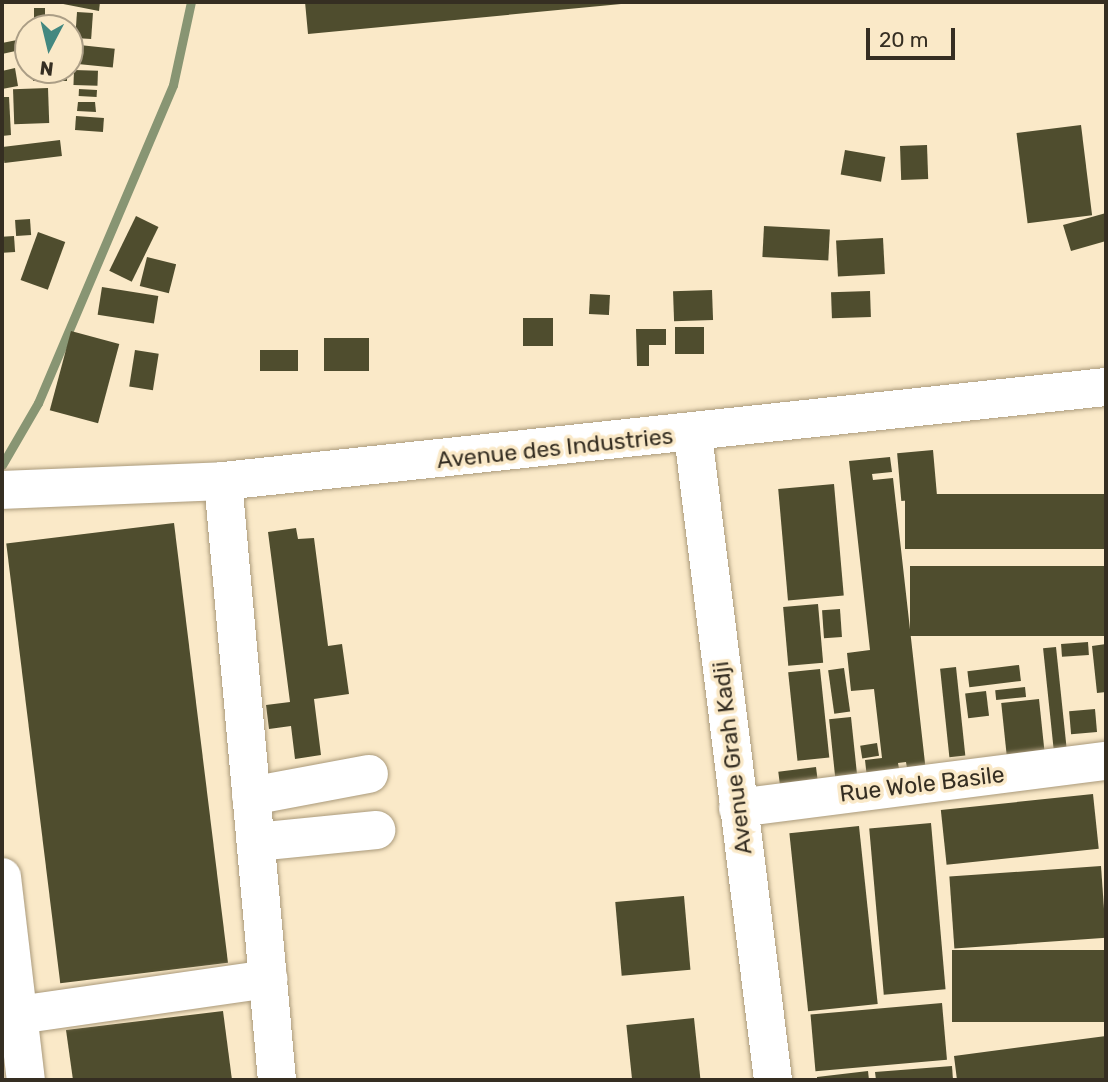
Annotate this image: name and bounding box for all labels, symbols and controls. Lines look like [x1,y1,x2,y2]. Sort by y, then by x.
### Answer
north arrow [14,14,84,84]
scale bar [870,14,959,58]
text: 20 m [879,27,928,52]
text: N [38,56,55,81]
street label: Avenue des Industries [435,422,675,474]
street label: Avenue Grah Kadji [706,660,758,856]
street label: Rue Wole Basile [838,760,1006,808]

